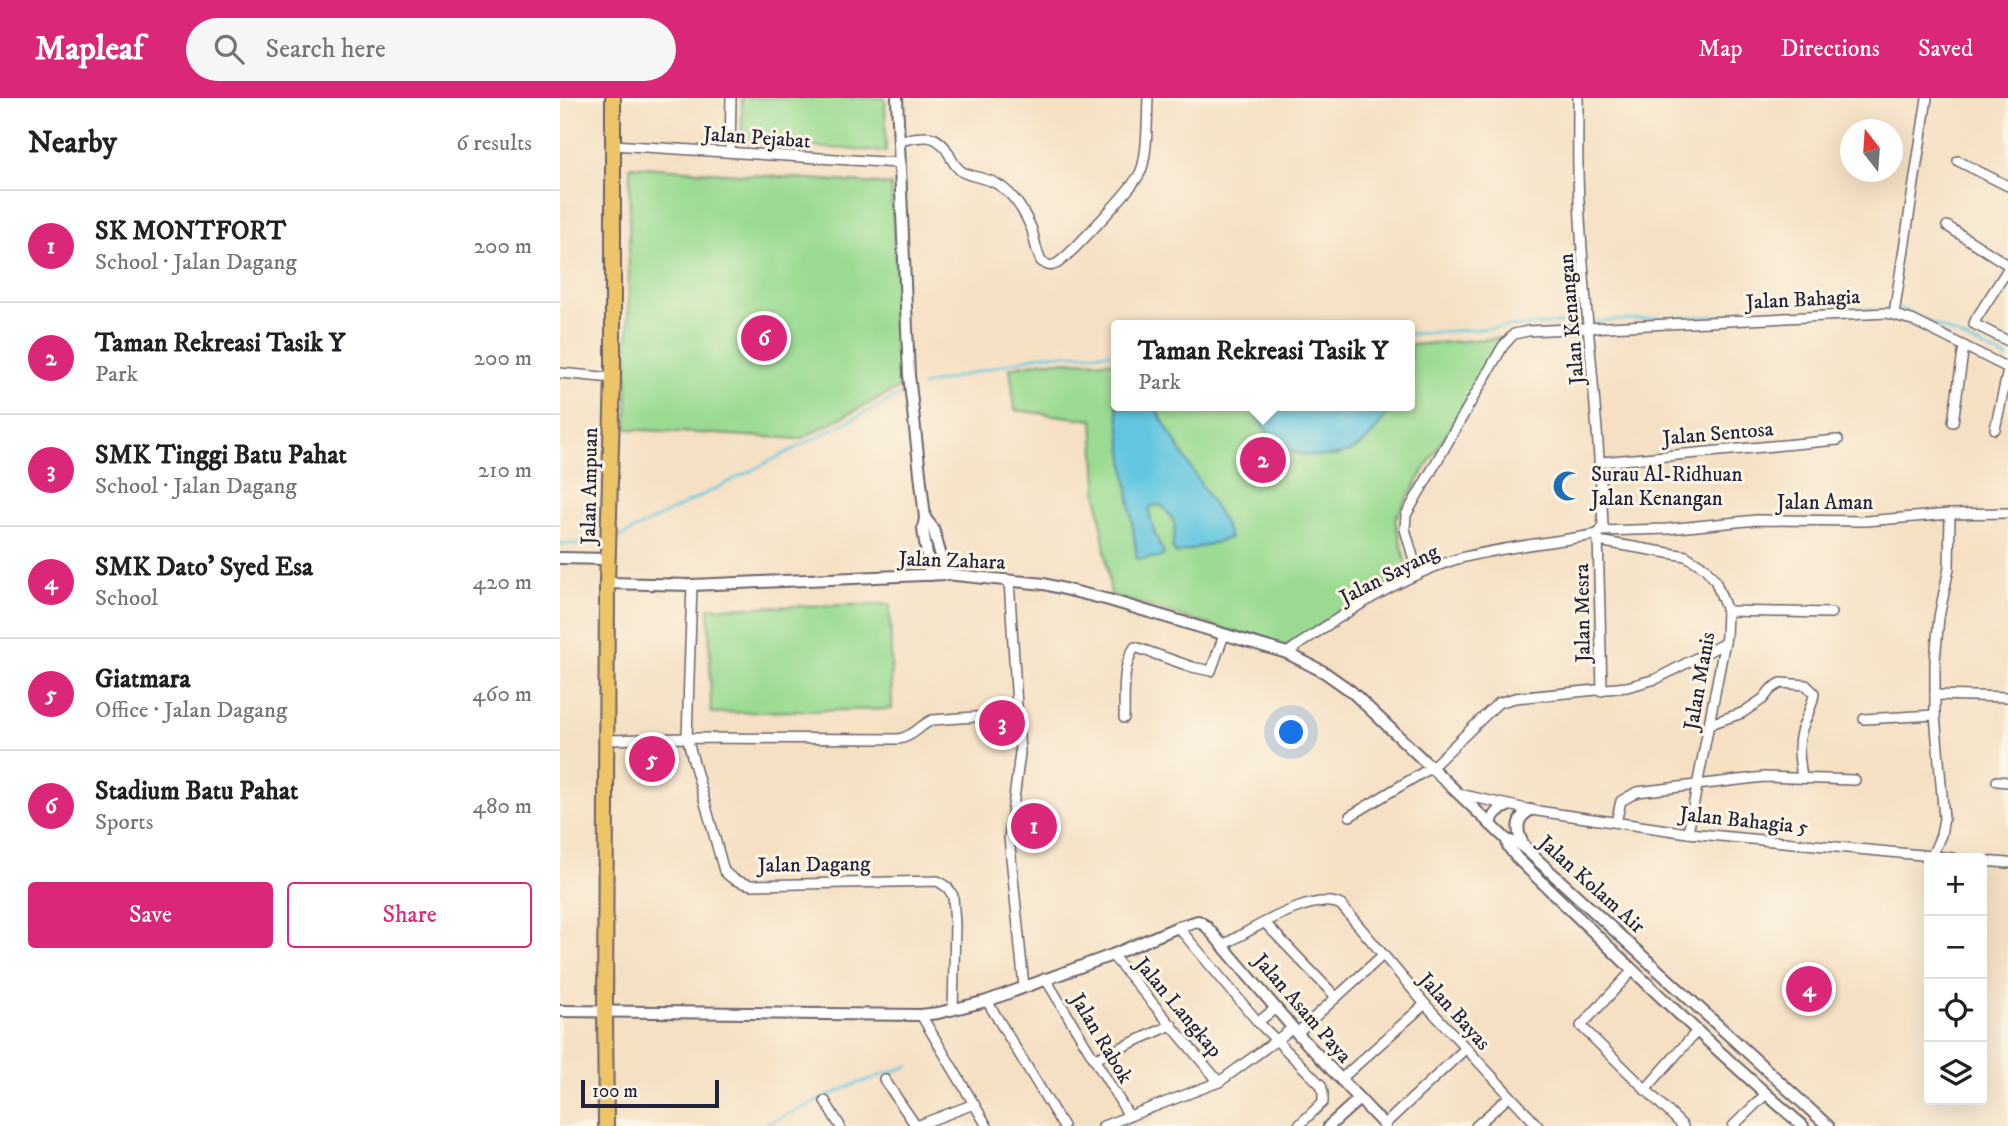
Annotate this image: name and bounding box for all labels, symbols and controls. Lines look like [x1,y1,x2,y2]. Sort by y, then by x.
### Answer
search box [186,18,676,81]
text: Mapleaf [35,29,144,70]
icon: search [210,30,248,68]
text: Search here [266,33,386,66]
text: Map [1698,34,1743,64]
text: Directions [1781,34,1880,64]
text: Saved [1918,34,1973,64]
north arrow [1840,119,1903,182]
street label: Jalan Pejabat [700,121,812,155]
text: Nearby [28,125,117,162]
text: 6 results [456,129,532,158]
text: SK MONTFORT [95,215,286,248]
text: 1 [47,232,55,261]
text: 200 m [474,232,532,261]
text: School · Jalan Dagang [95,248,297,277]
street label: Jalan Kenangan [1553,252,1591,388]
street label: Jalan Bahagia [1743,284,1861,316]
pin: 6 [741,312,787,364]
popup [1111,320,1415,411]
text: Taman Rekreasi Tasik Y [95,327,345,360]
text: Taman Rekreasi Tasik Y [1138,335,1388,368]
text: 2 [45,344,57,373]
text: 200 m [474,344,532,373]
text: Park [95,360,138,389]
text: Park [1138,368,1181,397]
street label: Jalan Sentosa [1660,416,1775,452]
street label: Jalan Ampuan [576,427,604,547]
pin: 2 [1240,434,1286,486]
text: SMK Tinggi Batu Pahat [95,439,347,472]
text: 3 [47,456,55,485]
text: 210 m [478,456,532,485]
place label: Surau Al-Ridhuan Jalan Kenangan [1589,462,1743,512]
mosque icon: Surau Al-Ridhuan Jalan Kenangan [1551,469,1585,503]
text: School · Jalan Dagang [95,472,297,501]
street label: Jalan Aman [1775,490,1873,516]
street label: Jalan Sayang [1334,539,1444,612]
street label: Jalan Zahara [896,546,1006,576]
text: SMK Dato' Syed Esa [95,551,313,584]
street label: Jalan Mesra [1569,563,1597,665]
text: 4 [44,568,58,597]
text: 420 m [473,568,532,597]
text: School [95,584,158,613]
street label: Jalan Manis [1678,630,1721,734]
text: Giatmara [95,663,191,696]
text: 5 [45,680,57,709]
text: 460 m [472,680,532,709]
text: Office · Jalan Dagang [95,696,287,725]
pin: 3 [979,697,1025,749]
your location [1274,715,1308,749]
pin: 5 [629,733,675,785]
text: Stadium Batu Pahat [95,775,298,808]
text: 6 [45,792,57,821]
text: 480 m [473,792,532,821]
pin: 1 [1011,800,1057,852]
street label: Jalan Bahagia 5 [1676,801,1810,841]
text: Sports [95,808,153,837]
street label: Jalan Kolam Air [1531,829,1650,939]
street label: Jalan Dagang [756,851,871,879]
map controls [1924,853,1987,1105]
button: + [1924,853,1987,916]
button: Save [28,882,273,948]
button: Share [287,882,532,948]
button: − [1924,916,1987,979]
street label: Jalan Asam Paya [1246,947,1357,1069]
street label: Jalan Langkap [1128,951,1228,1063]
pin: 4 [1786,963,1832,1015]
street label: Jalan Bayas [1411,966,1496,1056]
button: locate [1924,979,1987,1042]
street label: Jalan Rabok [1063,987,1139,1089]
button: layers [1924,1042,1987,1105]
scale bar [581,1077,719,1109]
text: 100 m [592,1080,638,1103]

